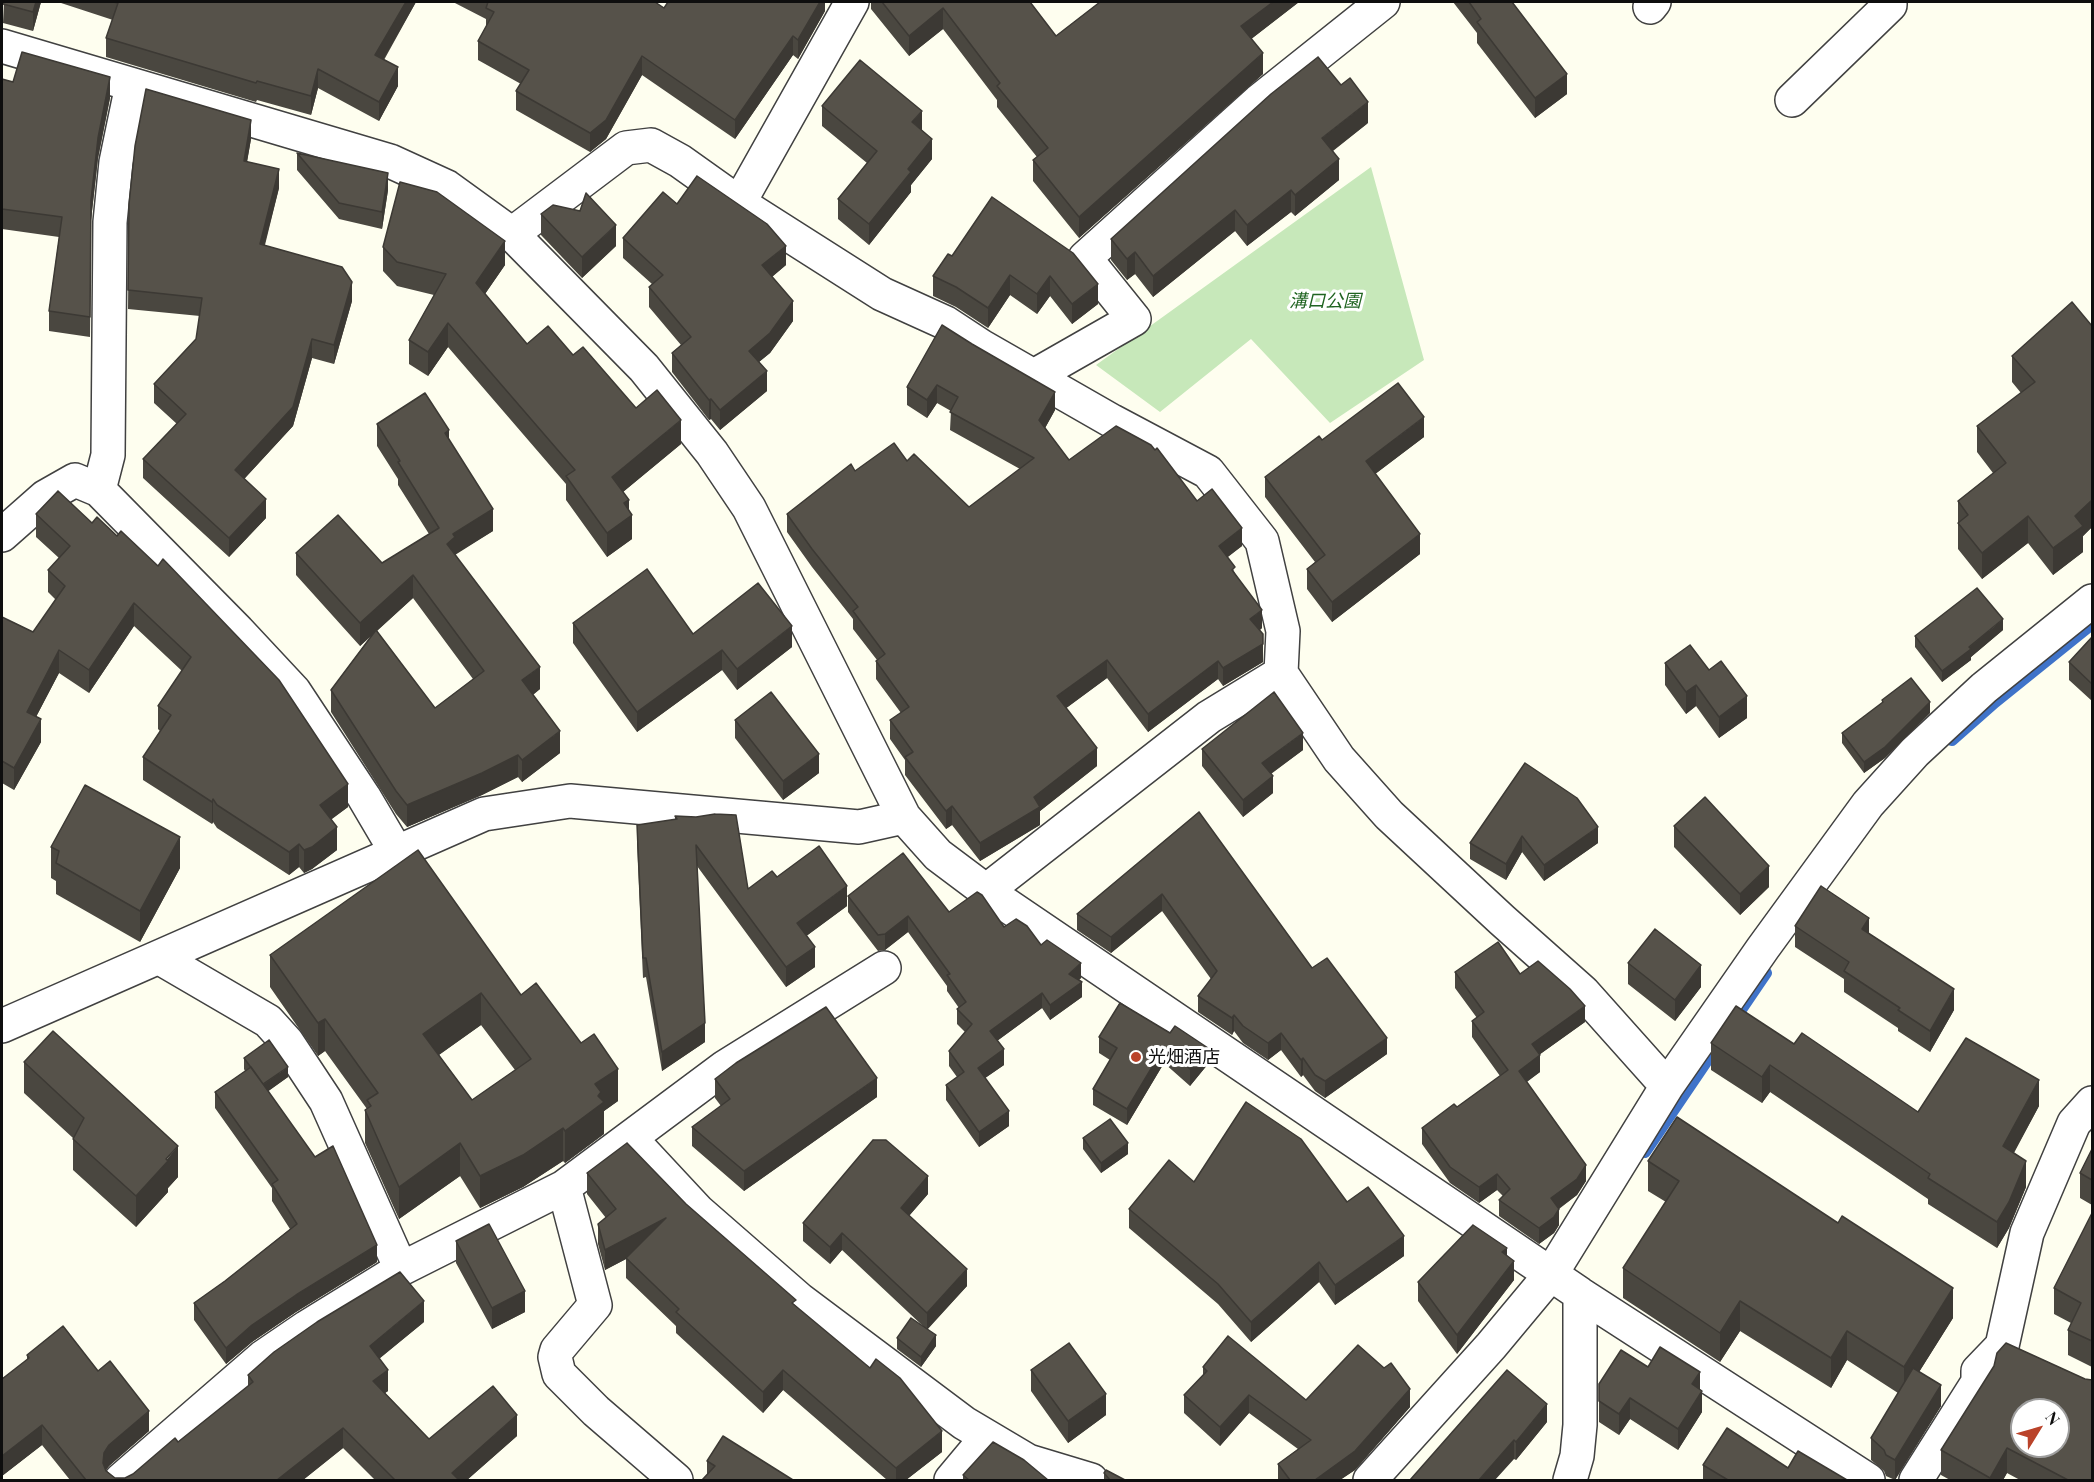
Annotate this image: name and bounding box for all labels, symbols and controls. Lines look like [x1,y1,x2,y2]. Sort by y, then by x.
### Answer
park label: 溝口公園 [1289,290,1361,312]
place label: 光畑酒店 [1148,1046,1220,1068]
marker: 光畑酒店 [1129,1050,1143,1064]
north arrow [2010,1398,2070,1458]
text: N [2041,1407,2065,1429]

